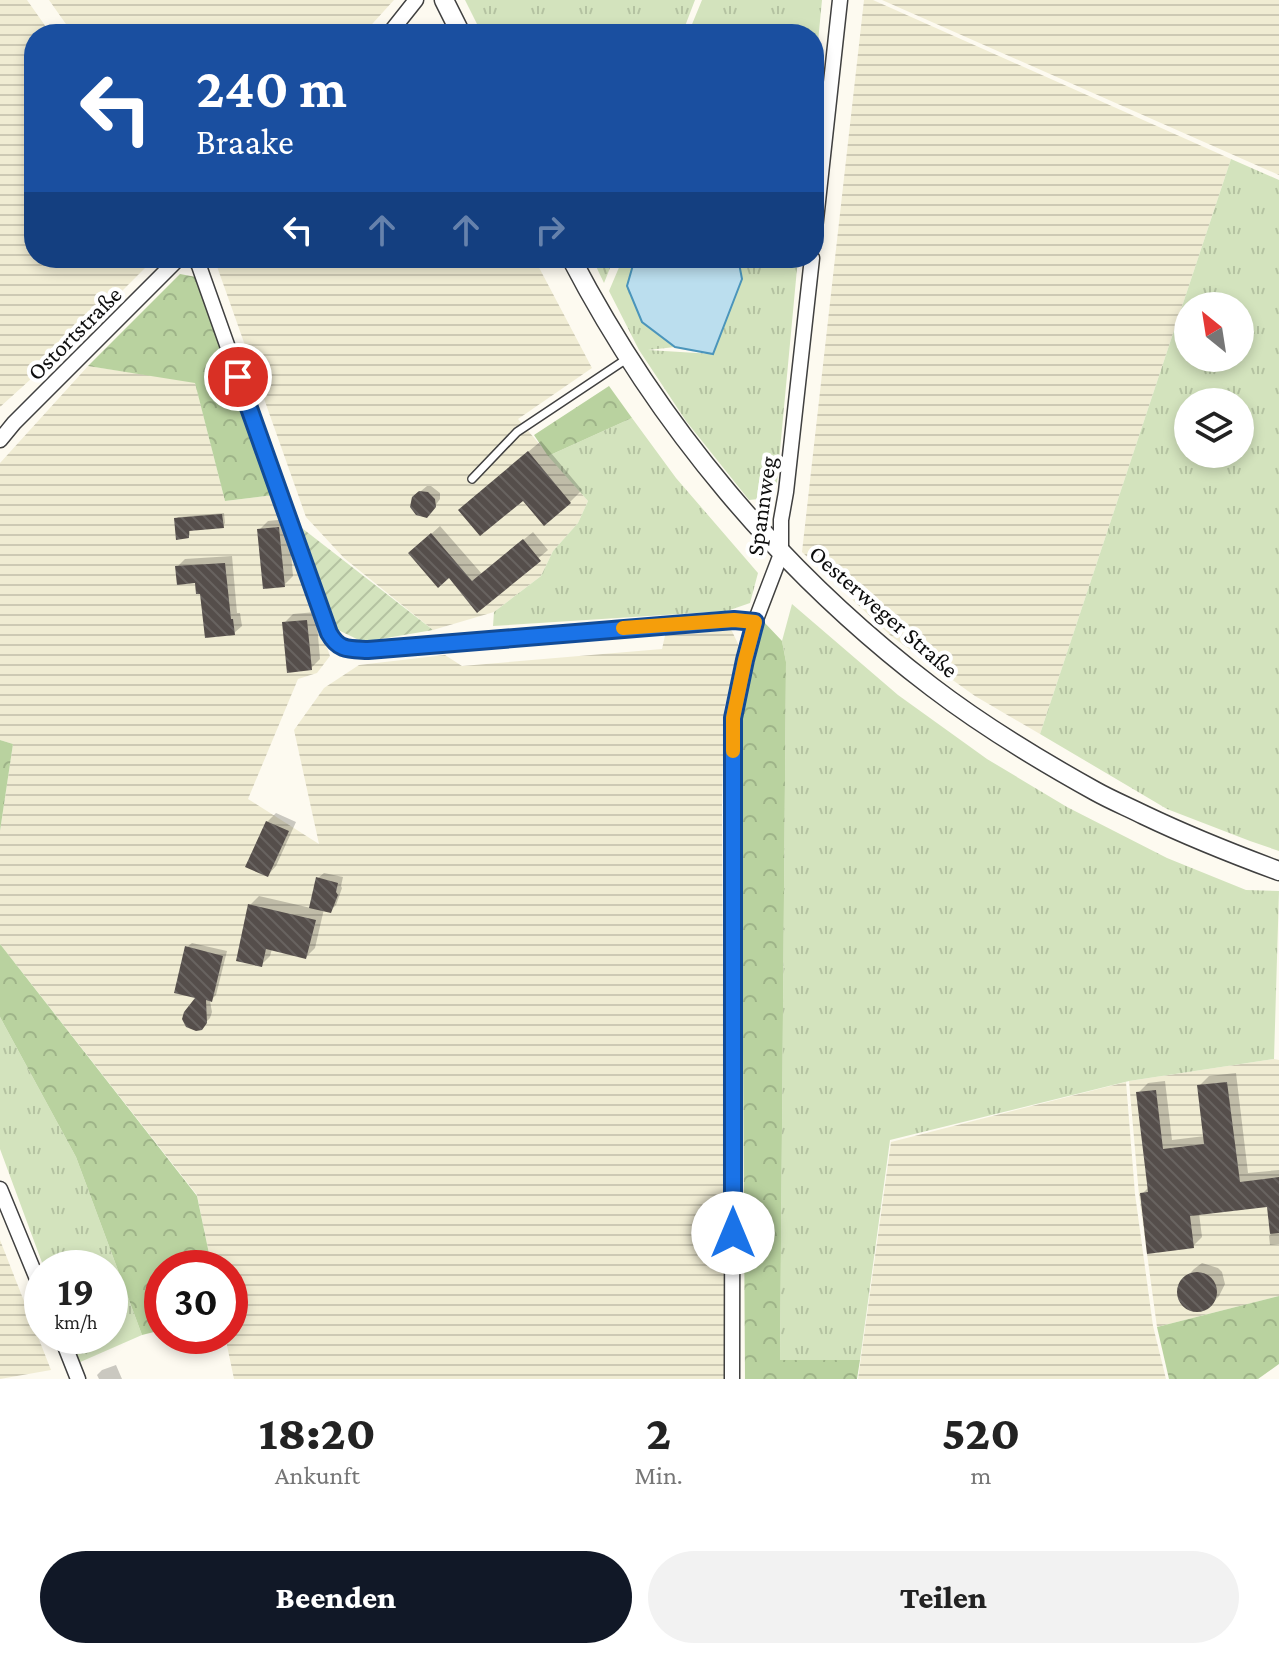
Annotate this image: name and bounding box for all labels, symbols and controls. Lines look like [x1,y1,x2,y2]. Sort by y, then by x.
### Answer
icon: left [64,56,168,160]
text: 240 m [196,57,347,119]
text: Braake [196,122,294,162]
icon: left [276,208,320,252]
icon: ahead [360,208,404,252]
icon: ahead [444,208,488,252]
icon: right [528,208,572,252]
street label: Ostortstraße [21,280,127,386]
north arrow [1174,292,1254,372]
map controls [1174,292,1254,468]
pin [204,343,272,411]
icon: arrive [216,355,260,399]
button: layers [1174,388,1254,468]
street label: Spannweg [741,454,781,558]
street label: Oesterweger Straße [804,539,964,683]
position arrow [691,1191,775,1275]
speed limit sign: 30 [144,1250,248,1354]
text: 19 [58,1269,94,1314]
text: km/h [54,1311,98,1333]
text: 18:20 [259,1406,376,1459]
text: 2 [646,1406,671,1459]
text: 520 [942,1406,1020,1459]
text: Ankunft [275,1461,360,1490]
text: Min. [635,1461,683,1490]
text: m [970,1461,991,1490]
button: Beenden [40,1551,632,1643]
button: Teilen [648,1551,1239,1643]

